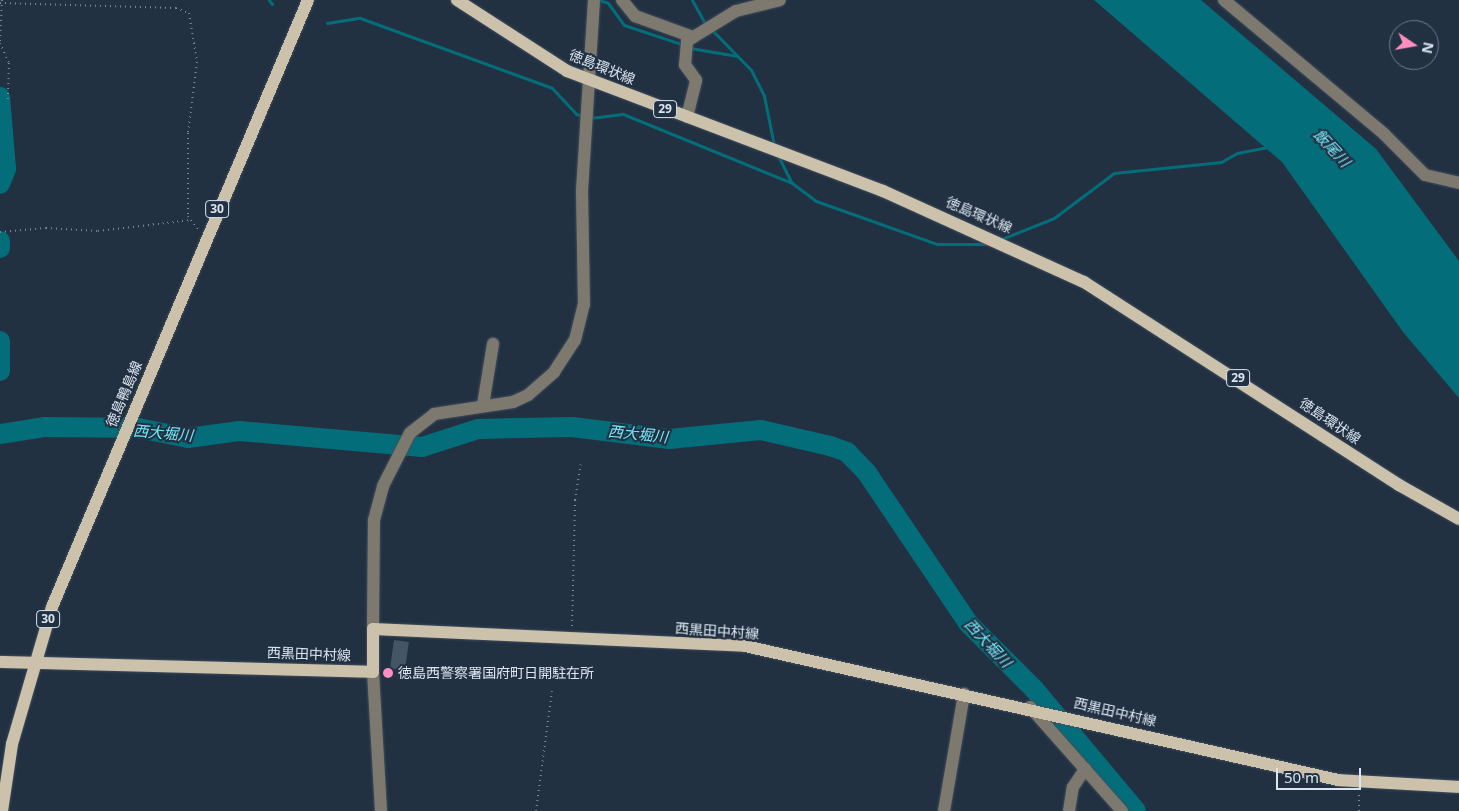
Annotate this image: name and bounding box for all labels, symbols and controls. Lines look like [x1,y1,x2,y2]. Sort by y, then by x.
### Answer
north arrow [1389,20,1439,70]
text: N [1418,40,1439,56]
street label: 徳島環状線 [566,46,638,88]
road number: 29 [652,100,678,118]
water label: 飯尾川 [1310,125,1354,171]
street label: 徳島環状線 [944,194,1014,236]
road number: 30 [204,200,230,218]
street label: 徳島鴨島線 [103,359,145,429]
road number: 29 [1226,368,1250,388]
street label: 徳島環状線 [1296,394,1364,448]
water label: 西大堀川 [132,421,194,445]
water label: 西大堀川 [607,422,669,446]
road number: 30 [36,610,60,628]
water label: 西大堀川 [961,615,1015,671]
street label: 西黒田中村線 [675,620,759,642]
street label: 西黒田中村線 [267,644,351,664]
place label: 徳島西警察署国府町日開駐在所 [398,665,594,681]
marker: 徳島西警察署国府町日開駐在所 [382,667,394,679]
street label: 西黒田中村線 [1072,694,1158,730]
scale bar [1279,758,1364,790]
text: 50 m [1284,767,1319,787]

